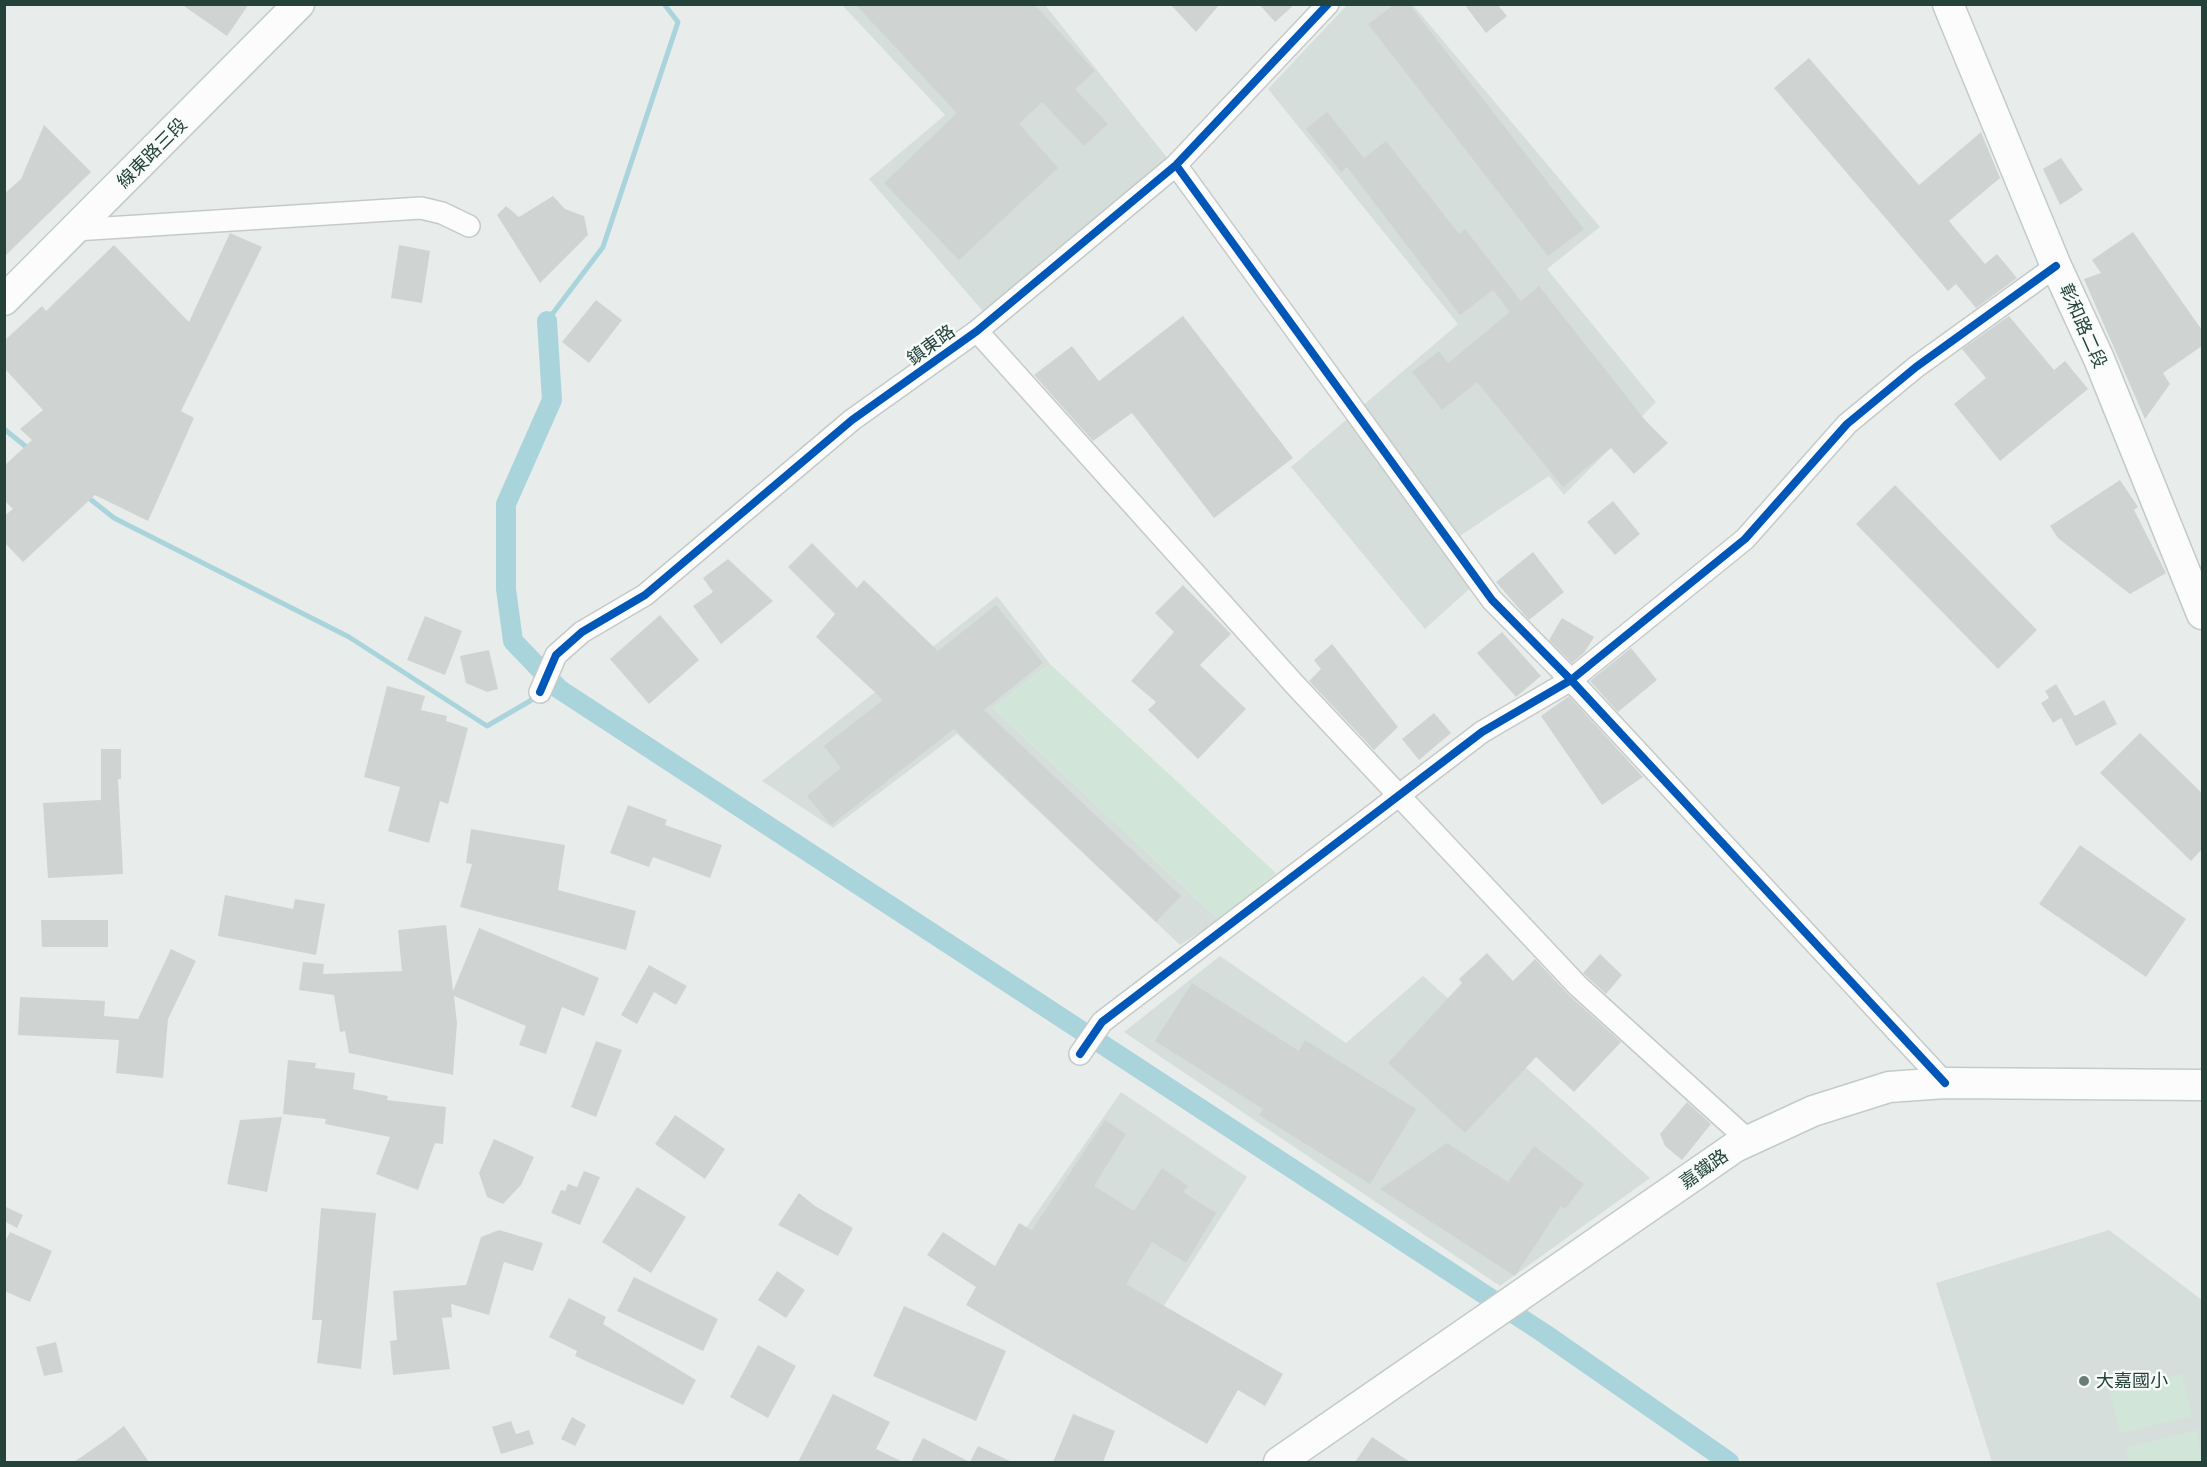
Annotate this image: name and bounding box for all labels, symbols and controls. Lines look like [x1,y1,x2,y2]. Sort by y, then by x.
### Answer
street label: 線東路三段 [113,114,191,192]
street label: 彰和路二段 [2055,280,2111,372]
street label: 鎮東路 [903,320,959,370]
street label: 嘉鐵路 [1676,1145,1732,1193]
place label: 大嘉國小 [2096,1370,2168,1392]
marker: 大嘉國小 [2077,1374,2091,1388]

